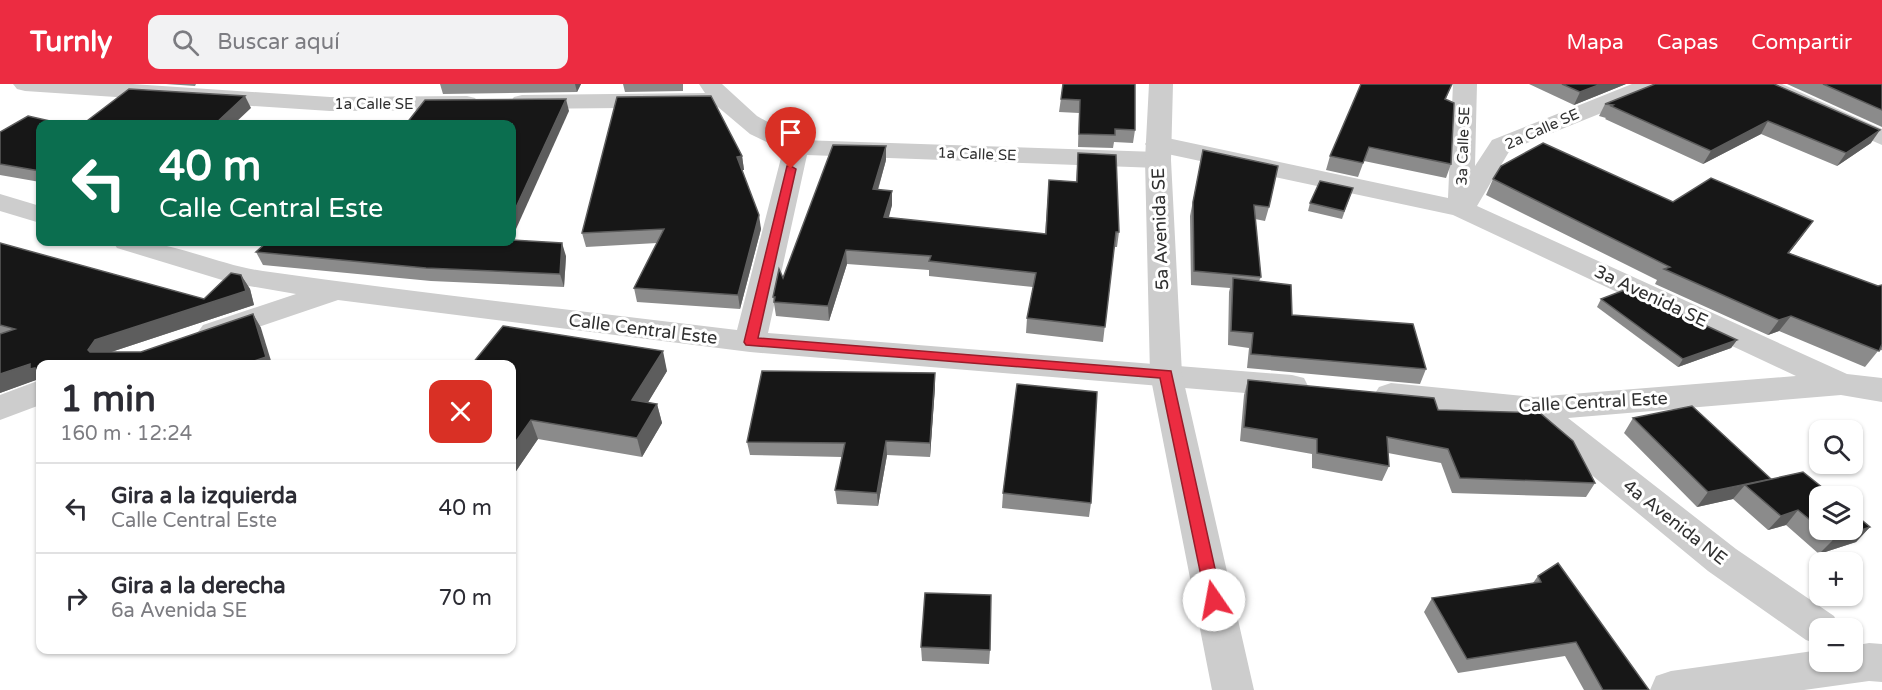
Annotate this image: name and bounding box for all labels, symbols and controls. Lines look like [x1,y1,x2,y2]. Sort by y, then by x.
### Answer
search box [148,15,568,69]
text: Turnly [30,25,112,59]
icon: search [169,26,202,59]
text: Buscar aquí [217,29,340,55]
text: Mapa [1567,30,1624,55]
text: Capas [1657,30,1718,55]
text: Compartir [1751,30,1852,55]
street label: 1a Calle SE [334,95,414,113]
street label: 2a Calle SE [1502,105,1582,153]
street label: 3a Calle SE [1453,106,1473,186]
pin [765,107,816,169]
icon: arrive [774,116,807,149]
text: 40 m [159,141,261,192]
icon: left [60,144,138,222]
street label: 1a Calle SE [937,144,1017,164]
street label: 5a Avenida SE [1147,167,1173,291]
text: Calle Central Este [159,192,383,225]
street label: 3a Avenida SE [1591,260,1711,332]
street label: Calle Central Este [567,309,719,349]
text: 1 min [60,378,156,421]
button: close [429,380,492,443]
street label: Calle Central Este [1518,387,1668,417]
map controls [1809,420,1863,672]
button: search [1809,420,1863,474]
text: 160 m · 12:24 [60,422,192,446]
street label: 4a Avenida NE [1619,475,1731,569]
text: Gira a la izquierda [111,483,297,509]
button: layers [1809,486,1863,540]
icon: left [60,492,93,525]
text: 40 m [438,495,492,521]
text: Calle Central Este [111,509,277,533]
button: + [1809,552,1863,606]
position arrow [1182,568,1246,632]
text: Gira a la derecha [111,573,286,599]
icon: right [60,582,93,615]
text: 70 m [438,585,492,611]
text: 6a Avenida SE [111,599,247,623]
button: − [1809,618,1863,672]

